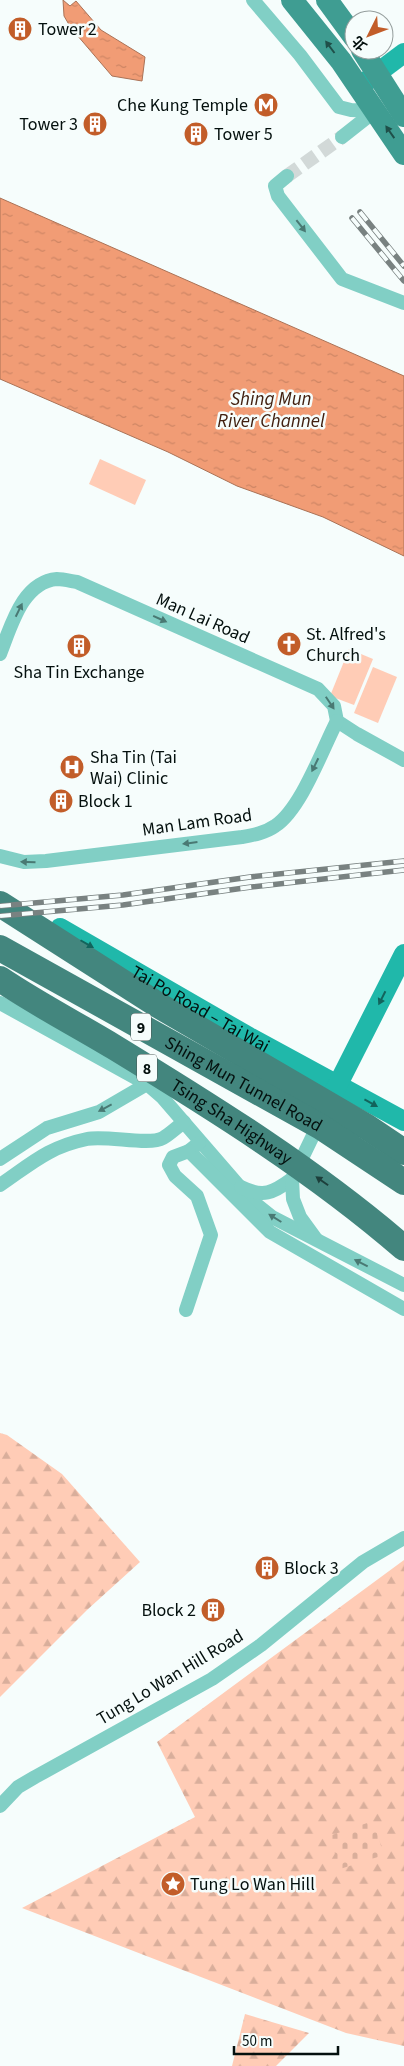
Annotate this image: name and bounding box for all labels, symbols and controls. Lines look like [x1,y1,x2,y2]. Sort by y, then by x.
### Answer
north arrow [344,10,394,60]
building icon: Tower 2 [7,16,33,42]
place label: Tower 2 [38,17,97,42]
text: 北 [348,31,372,55]
one-way arrow [325,41,336,54]
metro station icon: Che Kung Temple [253,92,279,118]
place label: Che Kung Temple [117,93,248,118]
building icon: Tower 3 [82,111,108,137]
place label: Tower 3 [19,112,78,137]
building icon: Tower 5 [183,121,209,147]
place label: Tower 5 [214,122,273,147]
one-way arrow [385,126,395,139]
one-way arrow [296,219,306,233]
water label: Shing Mun River Channel [217,386,325,435]
street label: Man Lai Road [152,587,254,650]
one-way arrow [15,602,24,617]
one-way arrow [153,616,167,624]
place label: St. Alfred's Church [306,622,386,668]
church icon: St. Alfred's Church [276,631,302,657]
building icon: Sha Tin Exchange [66,633,92,659]
place label: Sha Tin Exchange [14,660,145,685]
one-way arrow [326,696,335,710]
place label: Sha Tin (Tai Wai) Clinic [90,745,177,791]
hospital icon: Sha Tin (Tai Wai) Clinic [59,754,85,780]
one-way arrow [311,757,319,772]
building icon: Block 1 [48,788,74,814]
place label: Block 1 [78,789,133,814]
street label: Man Lam Road [141,802,254,843]
one-way arrow [181,839,197,847]
one-way arrow [20,857,36,865]
one-way arrow [80,940,95,948]
street label: Tai Po Road – Tai Wai [126,960,274,1059]
one-way arrow [378,991,386,1005]
road number: 9 [131,1014,151,1040]
street label: Shing Mun Tunnel Road [160,1030,327,1138]
road number: 8 [137,1054,157,1082]
street label: Tsing Sha Highway [166,1073,298,1171]
one-way arrow [364,1099,379,1107]
one-way arrow [98,1104,112,1112]
one-way arrow [315,1176,328,1186]
one-way arrow [269,1214,282,1223]
one-way arrow [354,1259,368,1267]
building icon: Block 3 [254,1555,280,1581]
place label: Block 3 [284,1556,339,1581]
building icon: Block 2 [200,1597,226,1623]
place label: Block 2 [141,1598,196,1623]
street label: Tung Lo Wan Hill Road [92,1624,248,1731]
place icon: Tung Lo Wan Hill [160,1871,186,1897]
place label: Tung Lo Wan Hill [190,1872,315,1897]
scale bar [234,2024,338,2056]
text: 50 m [242,2031,272,2052]

